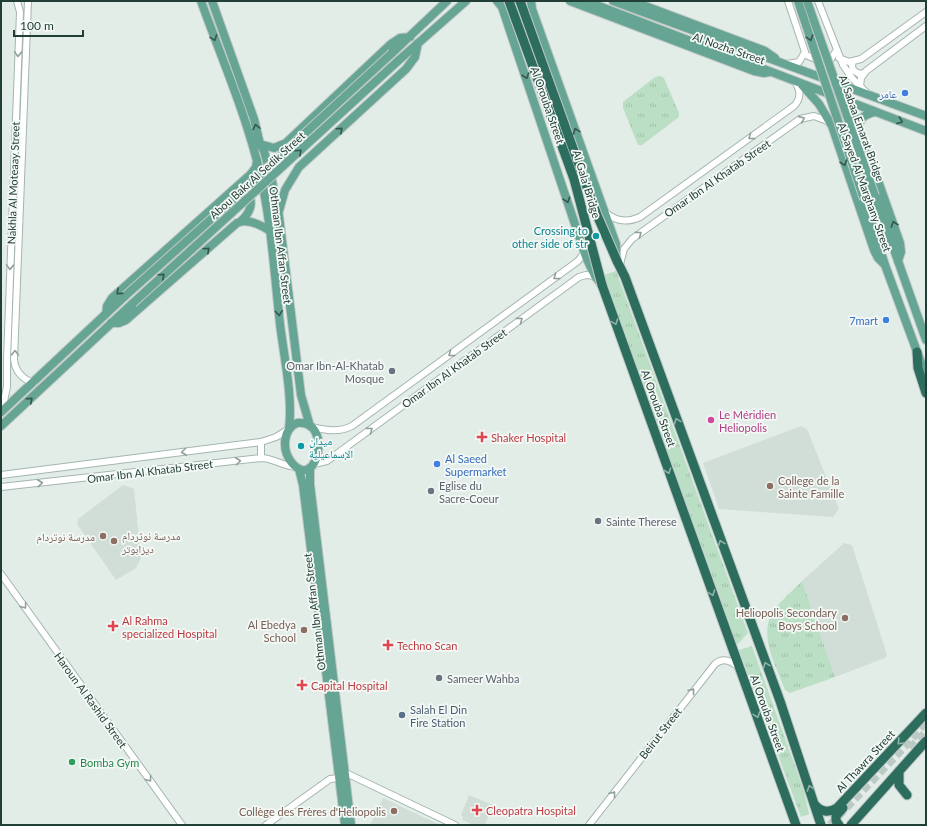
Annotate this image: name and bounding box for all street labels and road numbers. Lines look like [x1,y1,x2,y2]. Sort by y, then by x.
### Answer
street label: Al Nozha Street [691,30,767,66]
street label: Al Orouba Street [529,65,567,146]
street label: Al Sabaa Emarat Bridge [837,73,887,183]
street label: Nakhla Al Moteaay Street [4,121,22,245]
street label: Al Sayed Al Marghany Street [836,121,895,254]
street label: Abou Bakr Al Sedik Street [207,129,307,221]
street label: Omar Ibn Al Khatab Street [661,136,773,220]
street label: Al Gala' Bridge [570,148,604,220]
street label: Othman Ibn Affan Street [267,186,295,304]
street label: Omar Ibn Al Khatab Street [399,326,509,410]
street label: Al Orouba Street [639,368,679,448]
street label: Omar Ibn Al Khatab Street [86,457,214,485]
street label: Othman Ibn Affan Street [300,553,328,671]
street label: Haroun Al Rashid Street [52,650,130,750]
street label: Al Orouba Street [748,673,788,753]
street label: Beirut Street [636,705,684,761]
street label: Al Thawra Street [833,727,897,795]

